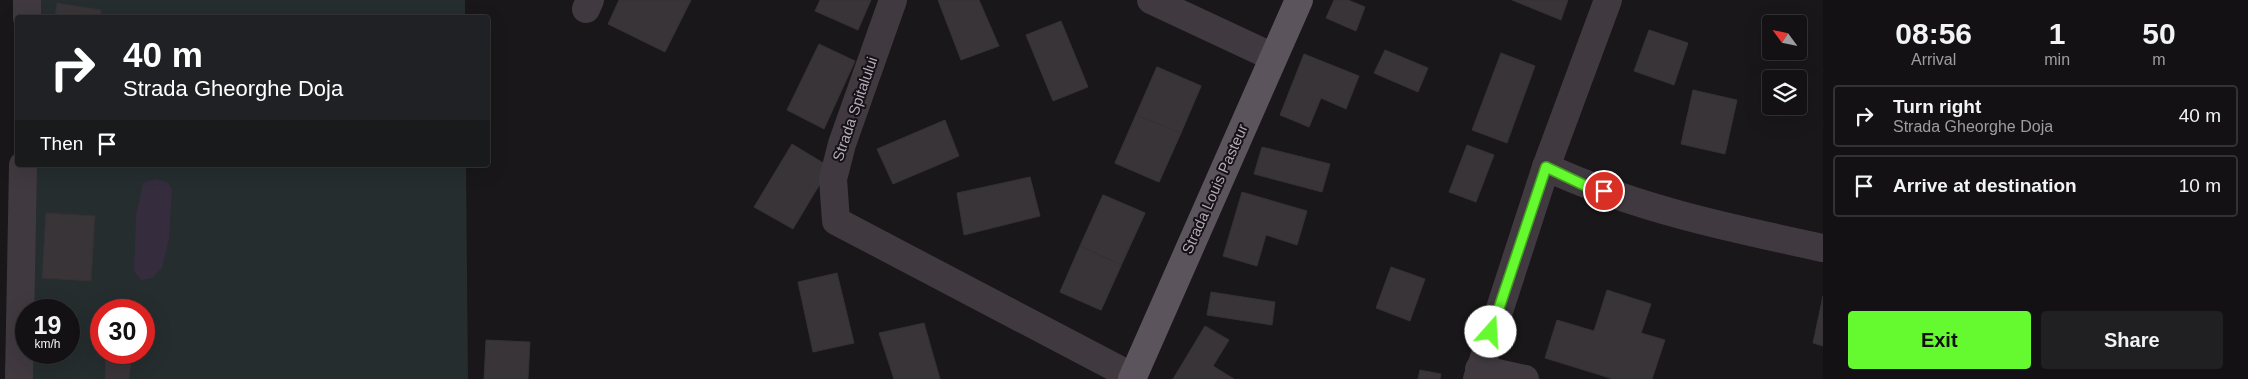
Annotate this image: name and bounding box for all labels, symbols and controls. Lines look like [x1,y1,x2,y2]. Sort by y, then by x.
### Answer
north arrow [1762,15,1808,60]
map controls [1762,15,1807,115]
text: 08:56 [1895,17,1972,50]
text: 1 [2049,17,2066,50]
text: 50 [2142,17,2176,50]
icon: right [40,35,105,100]
text: 40 m [123,35,203,74]
text: Arrival [1911,51,1956,68]
text: min [2044,51,2070,68]
text: m [2152,51,2166,68]
street label: Strada Spitalului [829,54,880,163]
button: layers [1762,70,1807,115]
text: Strada Gheorghe Doja [123,76,343,101]
text: Turn right [1893,96,1981,117]
icon: right [1850,102,1878,130]
text: 40 m [2179,105,2221,126]
text: Strada Gheorghe Doja [1893,118,2053,135]
street label: Strada Louis Pasteur [1178,121,1251,256]
icon: arrive [93,130,121,158]
text: Then [40,133,83,154]
pin [1583,170,1625,212]
icon: arrive [1850,172,1878,200]
text: Arrive at destination [1893,175,2077,196]
text: 10 m [2179,175,2221,196]
icon: arrive [1590,177,1618,205]
speed limit sign: 30 [90,299,155,364]
position arrow [1464,305,1516,357]
text: 19 [34,311,61,339]
button: Exit [1848,311,2031,369]
button: Share [2041,311,2223,369]
text: km/h [34,337,61,351]

